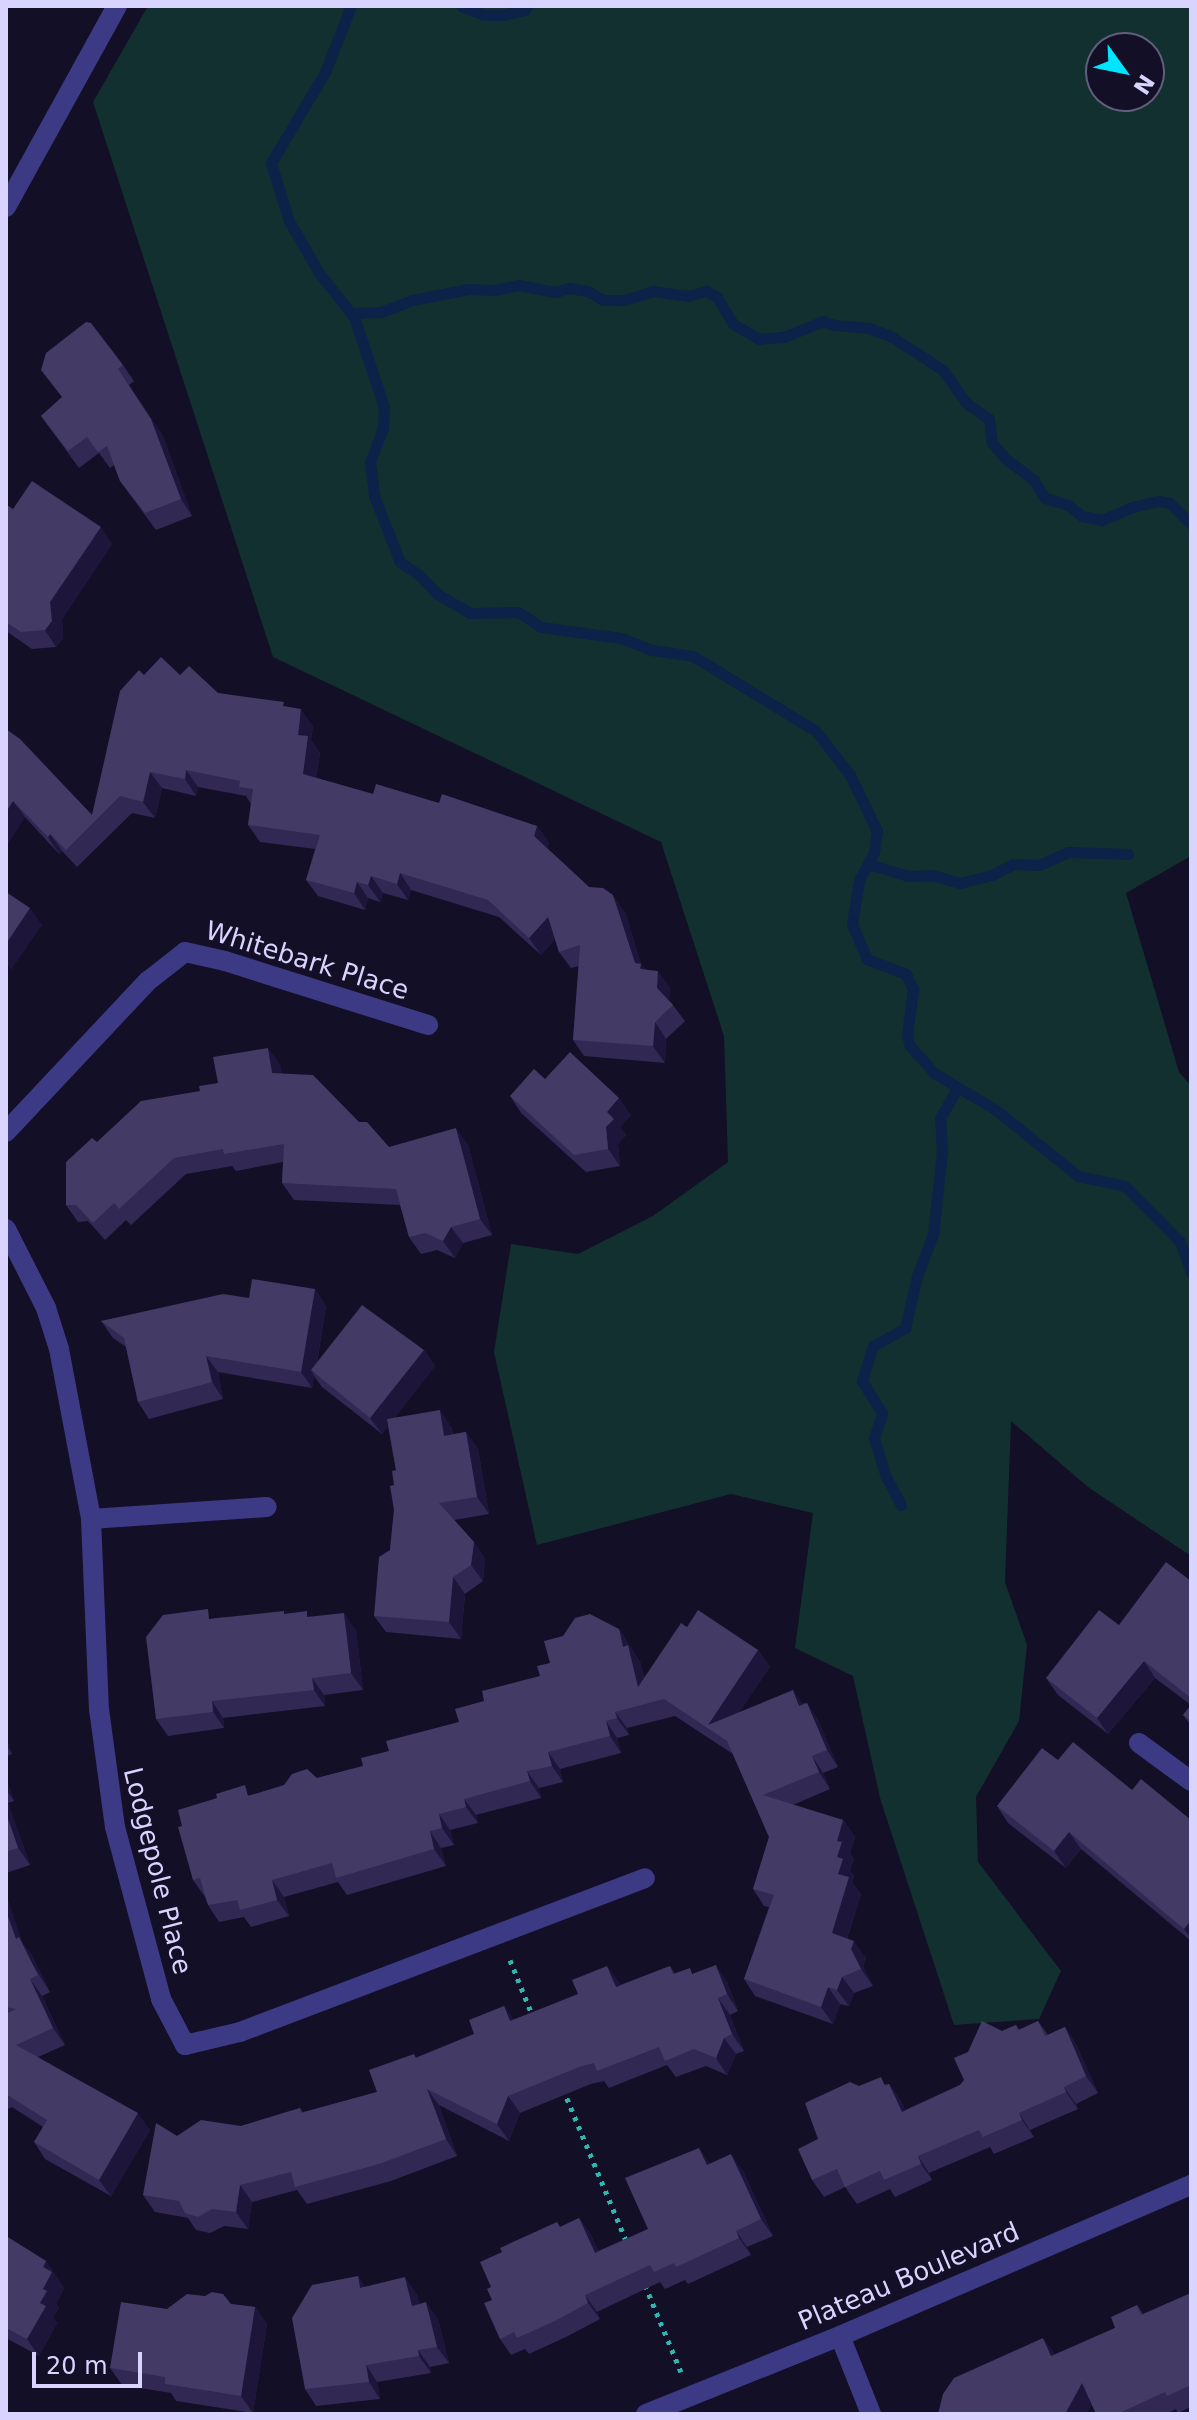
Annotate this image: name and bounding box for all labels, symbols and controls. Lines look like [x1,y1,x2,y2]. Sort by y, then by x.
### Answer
north arrow [1085,32,1165,112]
text: N [1128,70,1159,99]
street label: Whitebark Place [201,915,413,1007]
street label: Lodgepole Place [116,1764,198,1978]
street label: Plateau Boulevard [794,2216,1024,2338]
scale bar [36,2336,146,2386]
text: 20 m [46,2352,108,2380]

